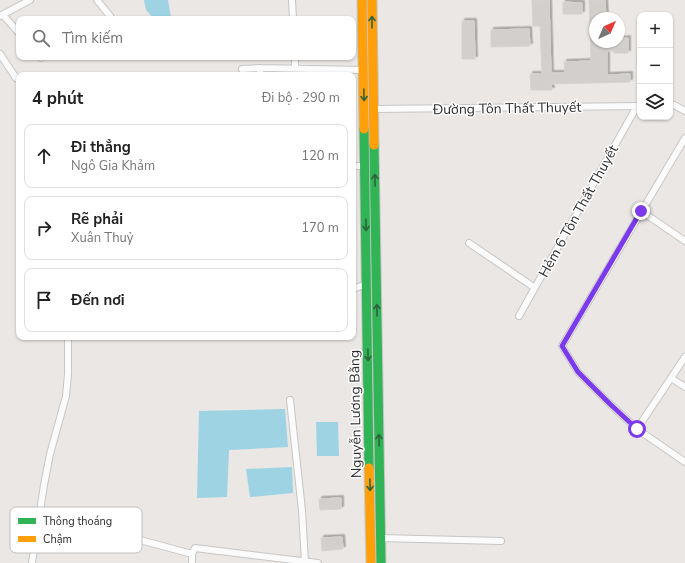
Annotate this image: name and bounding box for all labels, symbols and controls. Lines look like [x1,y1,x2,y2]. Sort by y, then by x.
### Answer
north arrow [589,12,625,48]
map controls [637,12,673,120]
button: + [637,12,673,48]
search box [16,16,356,60]
one-way arrow [369,16,376,29]
icon: search [30,27,52,49]
text: Tìm kiếm [62,28,123,48]
button: − [637,48,673,84]
button: layers [637,84,673,120]
text: 4 phút [32,87,83,110]
one-way arrow [360,88,368,101]
text: Đi bộ · 290 m [262,89,340,107]
street label: Đường Tôn Thất Thuyết [432,98,581,119]
text: Đi thẳng [71,137,131,157]
street label: Hẻm 6 Tôn Thất Thuyết [534,142,623,281]
icon: ahead [33,145,55,167]
text: 120 m [301,147,339,165]
text: Ngô Gia Khảm [71,157,155,175]
one-way arrow [371,174,379,187]
route end [632,202,650,220]
text: Rẽ phải [71,209,123,229]
icon: right [33,217,55,239]
one-way arrow [362,218,369,231]
text: 170 m [301,219,339,237]
text: Xuân Thuỷ [71,229,134,247]
icon: arrive [33,289,55,311]
text: Đến nơi [71,290,125,310]
one-way arrow [373,304,381,317]
one-way arrow [364,348,371,361]
street label: Nguyễn Lương Bằng [345,350,366,478]
route start [628,420,646,438]
one-way arrow [375,434,383,447]
one-way arrow [366,478,374,491]
legend [10,507,142,553]
text: Thông thoáng [43,514,112,529]
text: Chậm [43,532,72,547]

